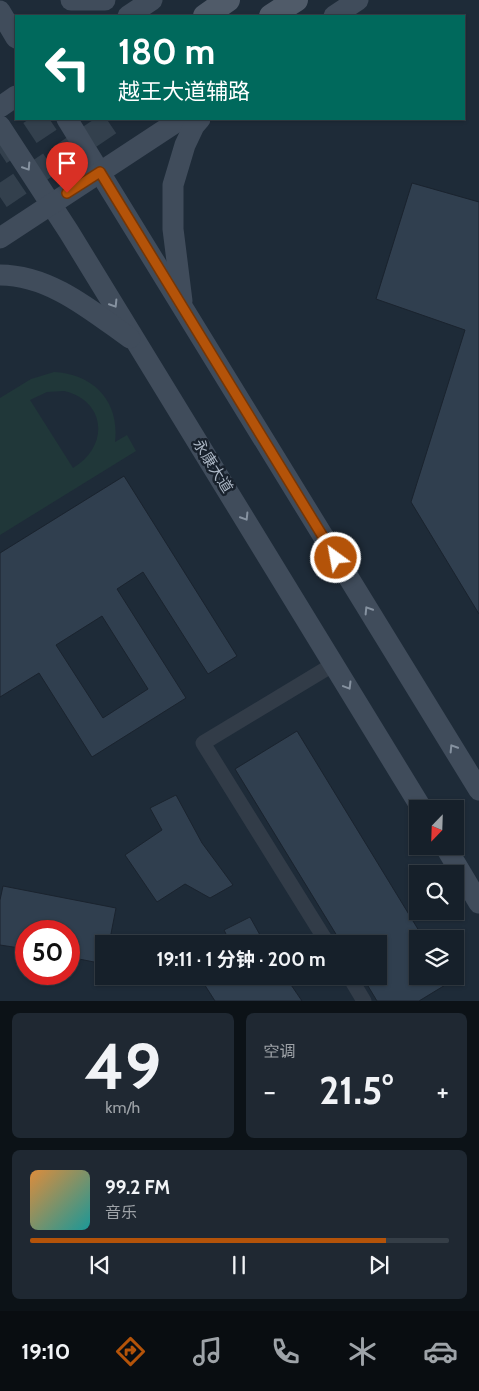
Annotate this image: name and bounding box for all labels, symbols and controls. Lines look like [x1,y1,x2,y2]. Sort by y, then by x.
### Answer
text: 180 m [118,30,215,73]
icon: left [35,35,100,100]
text: 越王大道辅路 [118,78,250,105]
pin [46,142,88,193]
icon: arrive [53,149,81,177]
one-way arrow [21,161,30,171]
one-way arrow [107,299,117,308]
street label: 永康大道 [189,436,237,496]
one-way arrow [238,512,248,521]
position arrow [309,531,361,583]
one-way arrow [364,607,374,616]
one-way arrow [341,680,351,689]
one-way arrow [450,745,460,754]
north arrow [409,800,464,855]
map controls [409,800,464,985]
button: search [409,865,464,920]
speed limit sign: 50 [15,920,80,985]
button: layers [409,930,464,985]
text: 19:11 · 1 分钟 · 200 m [157,948,325,971]
text: 49 [84,1026,161,1105]
text: 空调 [264,1042,296,1061]
text: 21.5° [319,1067,393,1114]
text: − [264,1074,276,1108]
text: + [437,1074,449,1108]
text: km/h [105,1098,140,1117]
text: 99.2 FM [105,1176,170,1199]
text: 音乐 [105,1203,137,1222]
icon: previous [86,1251,114,1279]
icon: pause [225,1251,253,1279]
icon: next [365,1251,393,1279]
icon: directions [113,1334,148,1369]
icon: music [190,1334,225,1369]
icon: phone [268,1334,303,1369]
icon: climate [345,1334,380,1369]
icon: car [423,1334,458,1369]
text: 19:10 [21,1338,70,1365]

